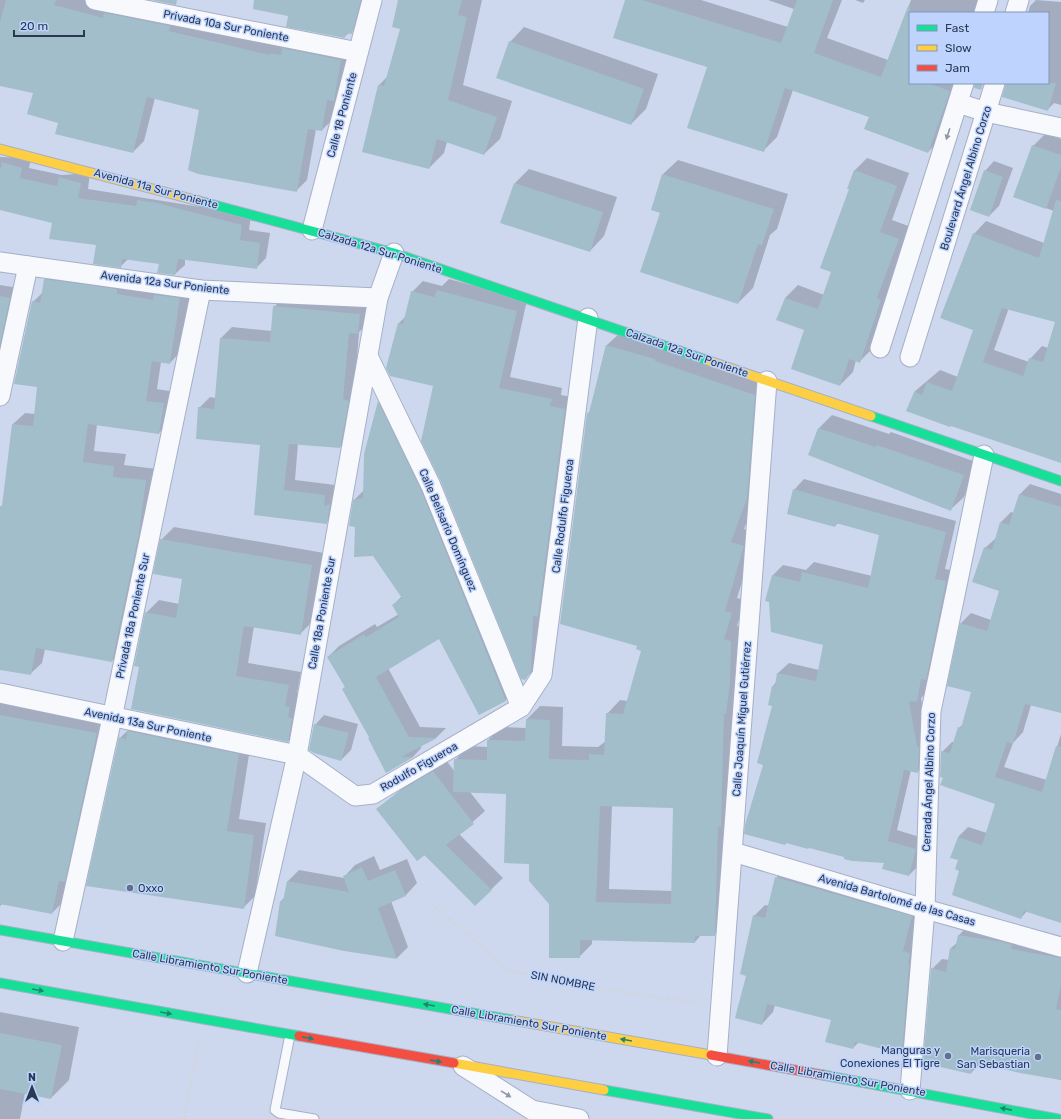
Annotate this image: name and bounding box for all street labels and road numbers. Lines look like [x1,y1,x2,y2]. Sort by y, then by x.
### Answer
street label: Privada 10a Sur Poniente [162,7,290,45]
street label: Calle 18 Poniente [324,71,360,159]
street label: Boulevard Ángel Albino Corzo [938,104,994,252]
street label: Avenida 11a Sur Poniente [93,166,219,212]
street label: Calzada 12a Sur Poniente [316,226,444,276]
street label: Avenida 12a Sur Poniente [100,269,230,297]
street label: Calzada 12a Sur Poniente [624,326,750,380]
street label: Calle Rodulfo Figueroa [550,458,576,574]
street label: Calle Belisario Domínguez [416,467,480,594]
street label: Privada 18a Poniente Sur [113,551,153,680]
street label: Calle 18a Poniente Sur [306,555,338,670]
street label: Calle Joaquín Miguel Gutiérrez [730,641,754,797]
street label: Avenida 13a Sur Poniente [83,705,213,745]
street label: Cerrada Ángel Albino Corzo [920,712,938,852]
street label: Rodulfo Figueroa [378,740,460,794]
street label: Avenida Bartolomé de las Casas [817,871,977,929]
street label: Calle Libramiento Sur Poniente [131,947,289,987]
street label: SIN NOMBRE [530,968,597,994]
street label: Calle Libramiento Sur Poniente [450,1003,608,1043]
street label: Calle Libramiento Sur Poniente [769,1059,927,1099]

